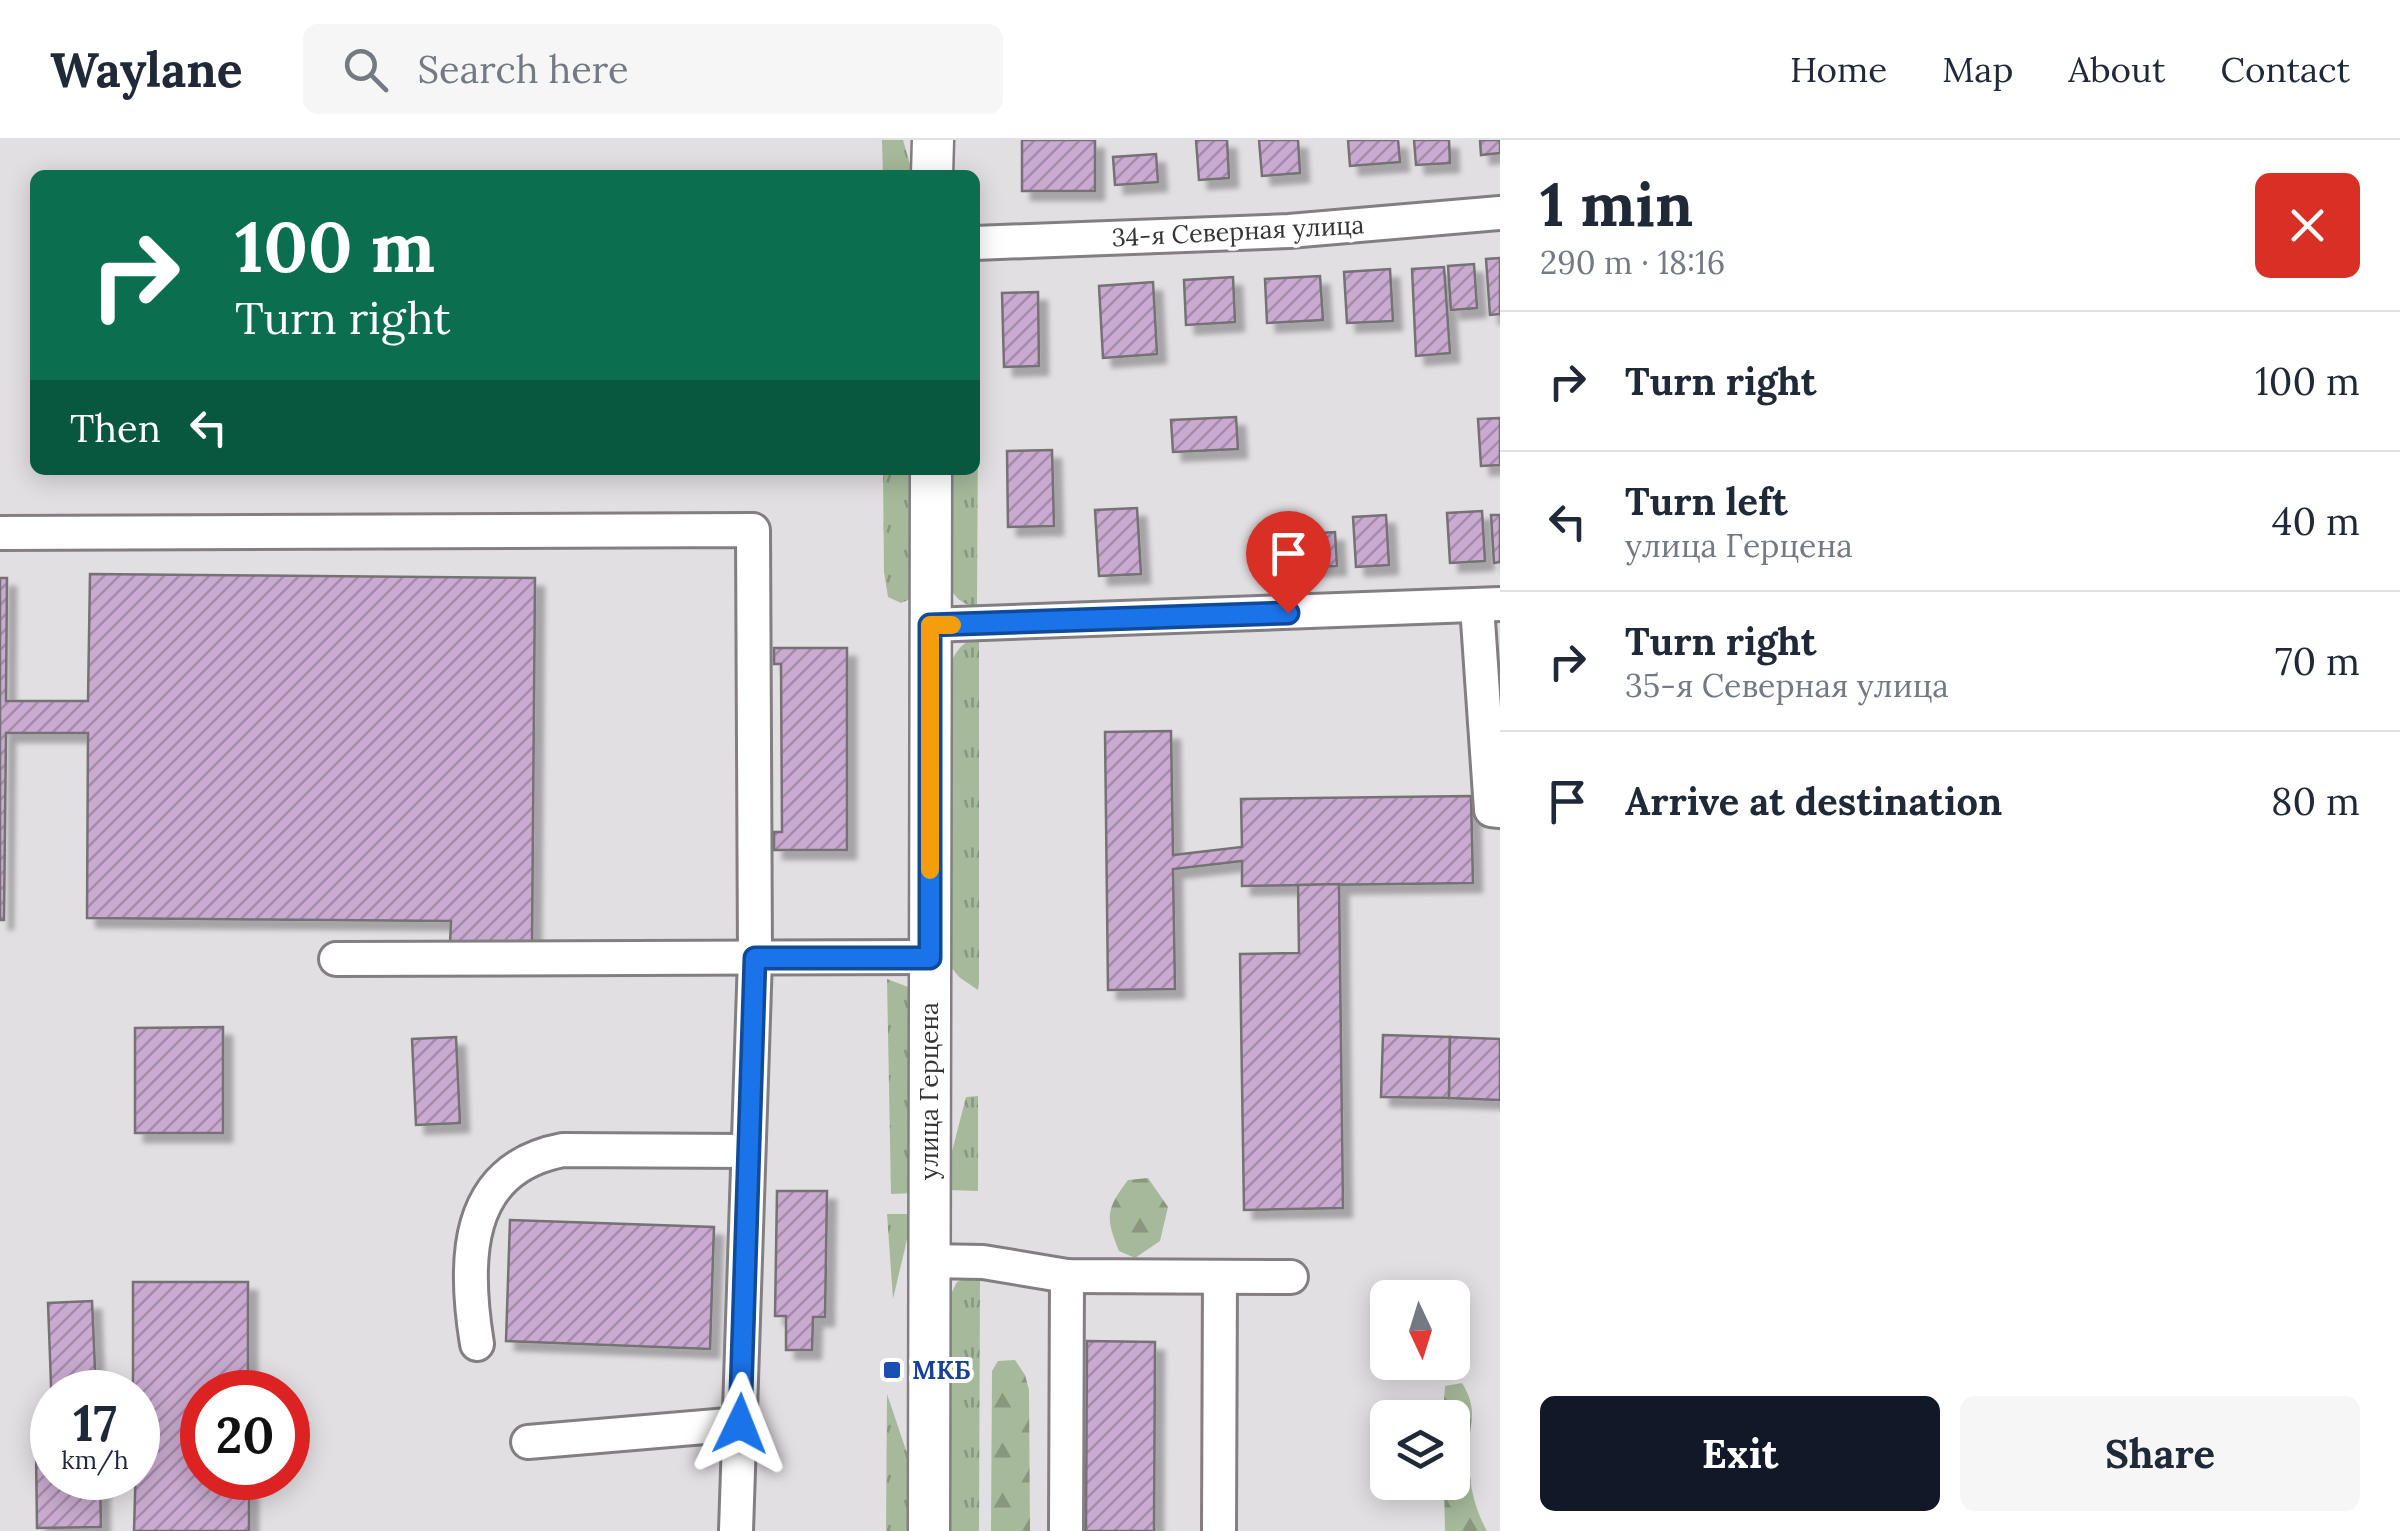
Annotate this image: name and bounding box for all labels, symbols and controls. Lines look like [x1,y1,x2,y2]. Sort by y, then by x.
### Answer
search box [303,24,1003,114]
text: Waylane [50,39,243,100]
icon: search [338,42,393,97]
text: Search here [418,45,629,93]
text: Home [1790,47,1887,92]
text: Map [1942,47,2013,92]
text: About [2068,47,2166,92]
text: Contact [2221,47,2350,92]
text: 1 min [1540,166,1693,242]
button: close [2255,173,2360,278]
text: 100 m [235,202,435,291]
street label: 34-я Северная улица [1111,208,1365,254]
icon: right [70,210,200,340]
text: 290 m · 18:16 [1540,242,1725,283]
text: Turn right [235,289,451,346]
icon: right [1540,354,1595,409]
text: Turn right [1625,357,1816,405]
text: 100 m [2255,357,2360,405]
icon: left [181,400,236,455]
text: Then [70,404,161,452]
text: Turn left [1625,477,1788,525]
icon: left [1540,494,1595,549]
text: 40 m [2272,497,2360,545]
pin [1246,511,1331,614]
text: улица Герцена [1625,525,1853,566]
icon: arrive [1261,526,1316,581]
text: Turn right [1625,617,1816,665]
icon: right [1540,634,1595,689]
text: 70 m [2275,637,2360,685]
text: 35-я Северная улица [1625,665,1949,706]
icon: arrive [1540,774,1595,829]
text: Arrive at destination [1625,777,2002,825]
text: 80 m [2271,777,2360,825]
street label: улица Герцена [913,1002,945,1180]
north arrow [1370,1280,1470,1380]
map controls [1370,1280,1470,1500]
place label: МКБ [912,1354,971,1386]
marker: МКБ [881,1359,903,1381]
speed limit sign: 20 [180,1370,310,1500]
position arrow [688,1372,792,1476]
text: 17 [73,1391,117,1455]
button: Exit [1540,1396,1940,1511]
button: Share [1960,1396,2360,1511]
button: layers [1370,1400,1470,1500]
text: km/h [61,1444,129,1476]

